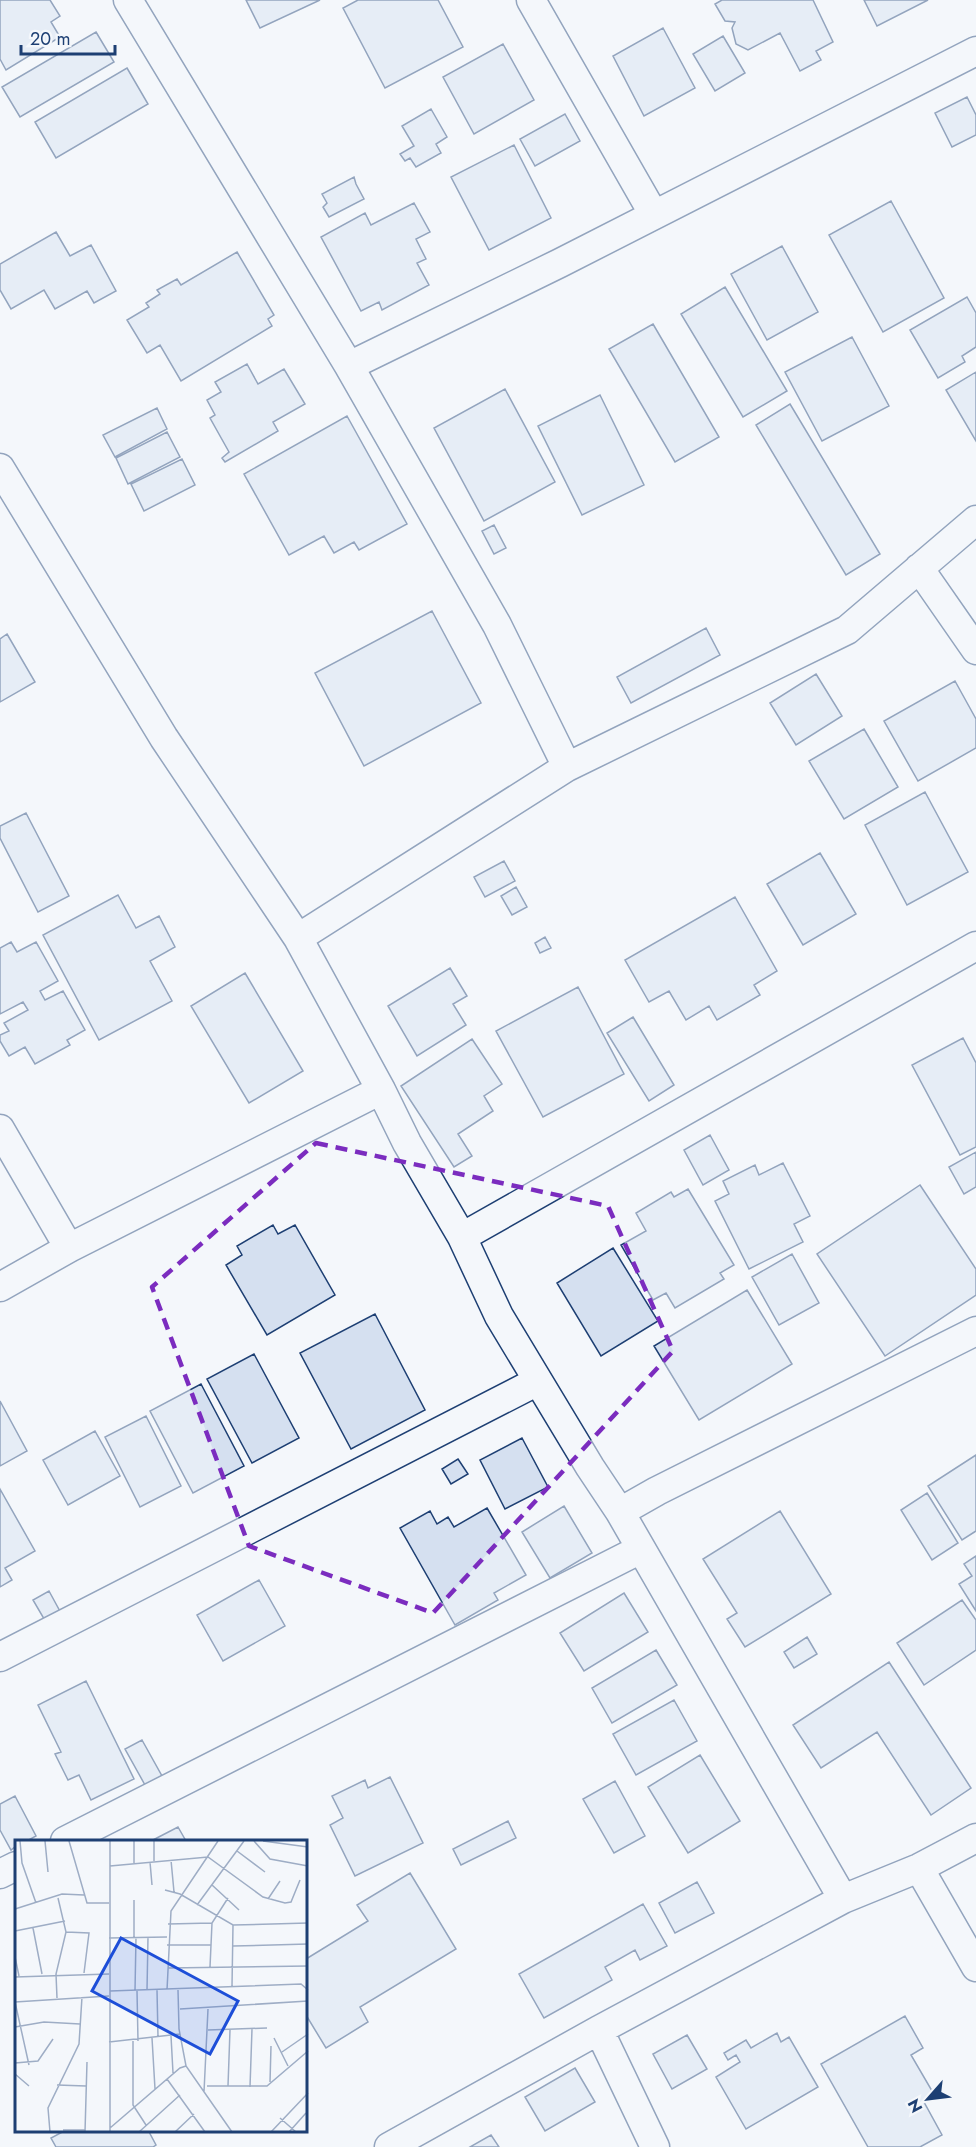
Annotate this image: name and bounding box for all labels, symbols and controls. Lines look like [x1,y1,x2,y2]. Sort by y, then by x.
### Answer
scale bar [21,18,116,56]
text: 20 m [30,26,70,52]
inset map [15,1840,308,2132]
north arrow [898,2069,958,2129]
text: N [902,2095,928,2117]

